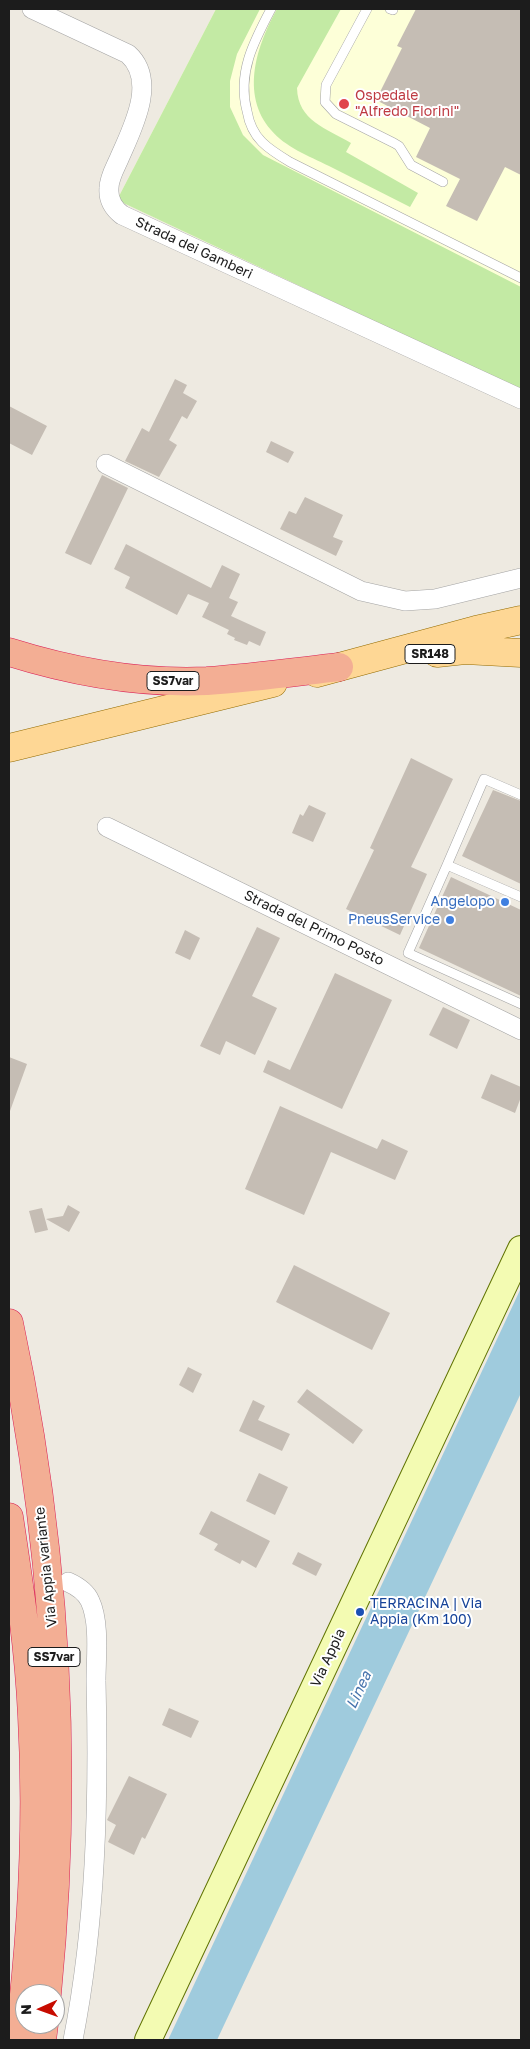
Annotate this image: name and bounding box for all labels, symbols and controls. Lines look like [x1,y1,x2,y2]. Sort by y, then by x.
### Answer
place label: Ospedale "Alfredo Fiorini" [355,88,459,120]
marker: Ospedale "Alfredo Fiorini" [337,97,351,111]
street label: Strada dei Gamberi [133,213,255,283]
road number: SR148 [405,644,455,664]
road number: SS7var [147,671,199,690]
street label: Strada del Primo Posto [241,887,387,969]
place label: Angelopo [431,894,495,910]
marker: Angelopo [499,896,511,908]
place label: PneusService [348,912,440,928]
marker: PneusService [444,914,456,926]
street label: Via Appia variante [31,1506,61,1628]
place label: TERRACINA | Via Appia (Km 100) [370,1596,482,1628]
marker: TERRACINA | Via Appia (Km 100) [354,1606,366,1618]
street label: Via Appia [307,1626,349,1690]
road number: SS7var [28,1648,80,1666]
water label: Linea [343,1669,375,1711]
north arrow [15,1984,65,2034]
text: N [17,2004,34,2015]

